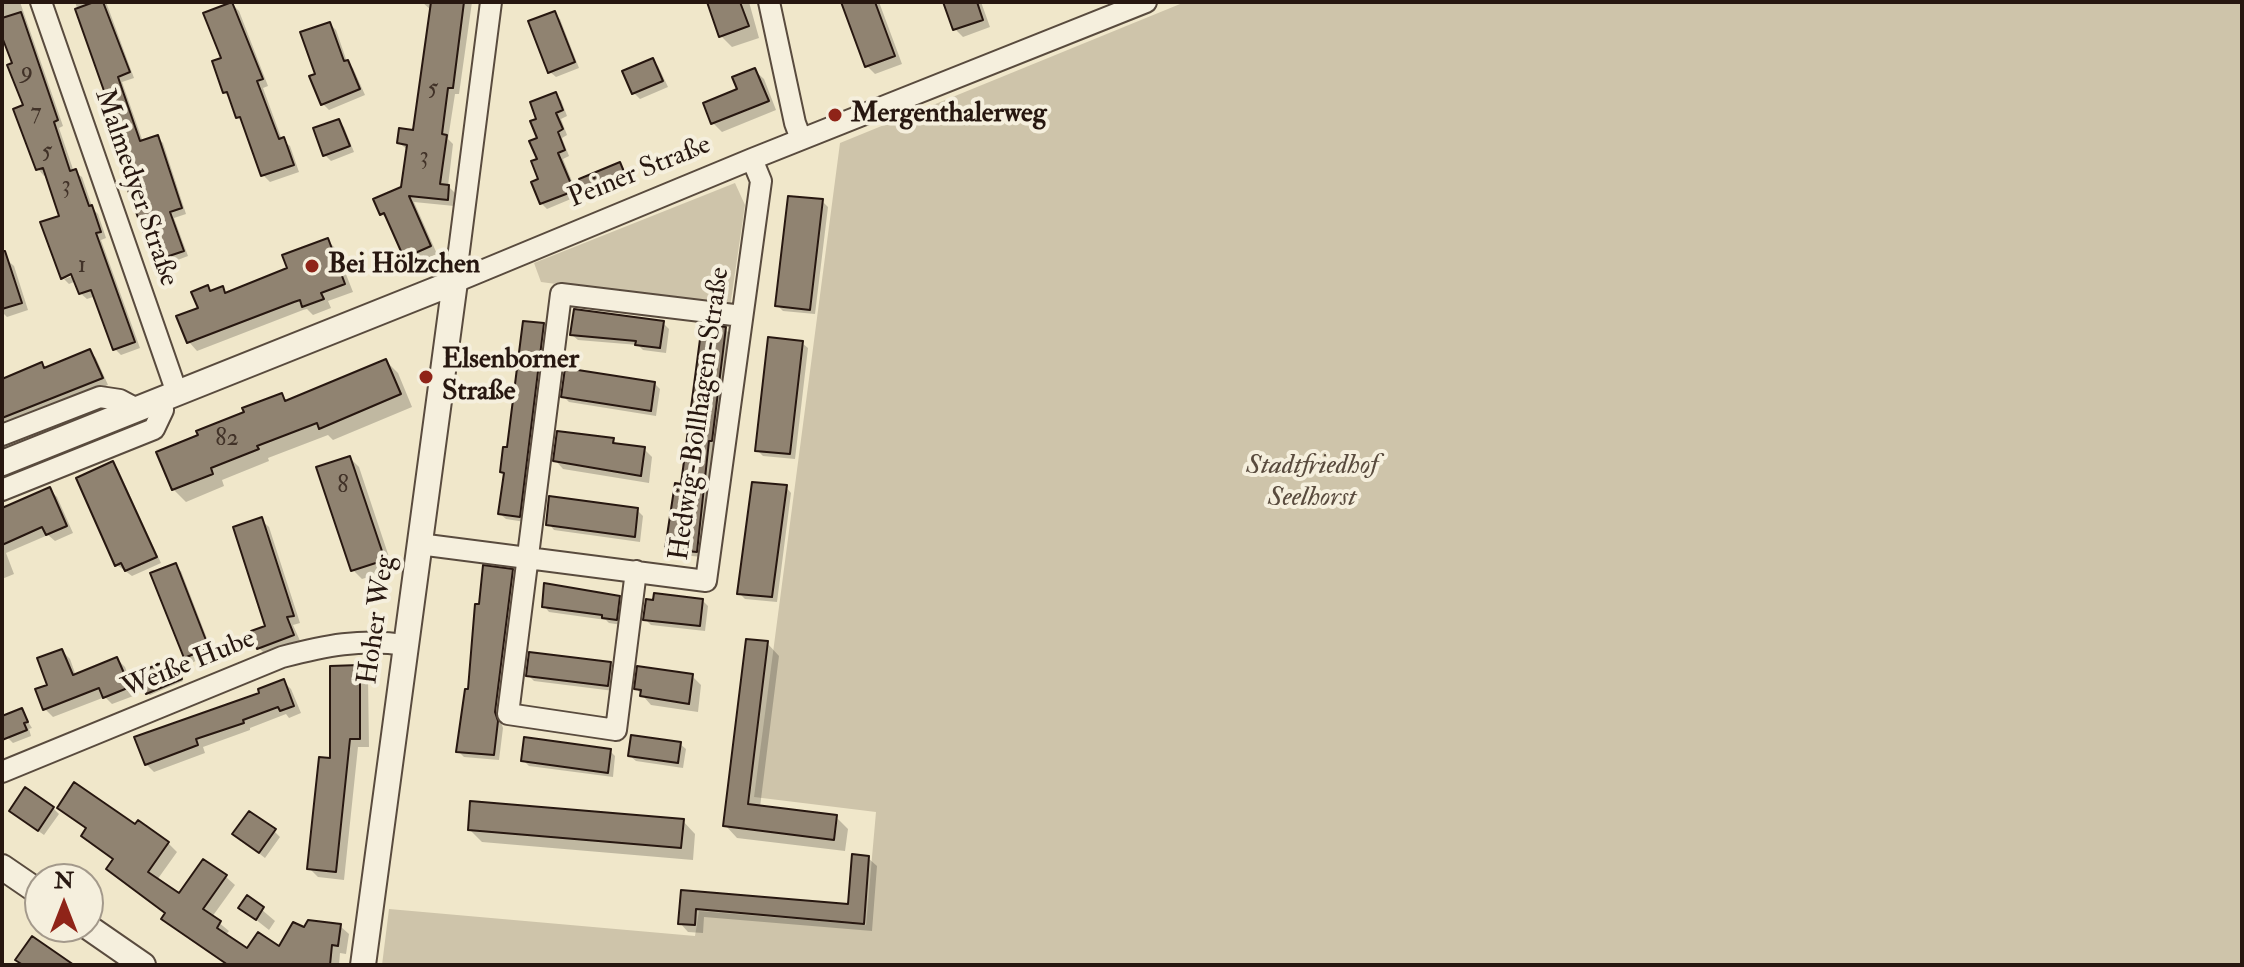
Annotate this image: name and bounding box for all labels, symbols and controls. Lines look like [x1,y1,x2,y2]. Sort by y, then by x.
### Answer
house number: 9 [21,59,33,87]
house number: 5 [428,76,438,104]
street label: Malmedyer Straße [86,85,184,291]
place label: Mergenthalerweg [851,98,1046,132]
house number: 7 [30,100,42,128]
marker: Mergenthalerweg [826,106,844,124]
street label: Peiner Straße [564,129,716,217]
house number: 5 [42,139,52,167]
house number: 3 [419,144,429,172]
house number: 3 [61,173,71,201]
place label: Bei Hölzchen [328,249,480,283]
house number: 1 [78,253,86,281]
marker: Bei Hölzchen [303,257,321,275]
street label: Hedwig-Bollhagen-Straße [664,265,738,563]
place label: Elsenborner Straße [442,344,579,410]
marker: Elsenborner Straße [417,368,435,386]
house number: 82 [215,426,239,454]
park label: Stadtfriedhof Seelhorst [1246,450,1378,516]
house number: 8 [337,473,349,501]
street label: Hoher Weg [352,553,404,687]
street label: Weiße Hube [118,623,260,707]
north arrow [24,863,104,943]
text: N [54,867,74,895]

